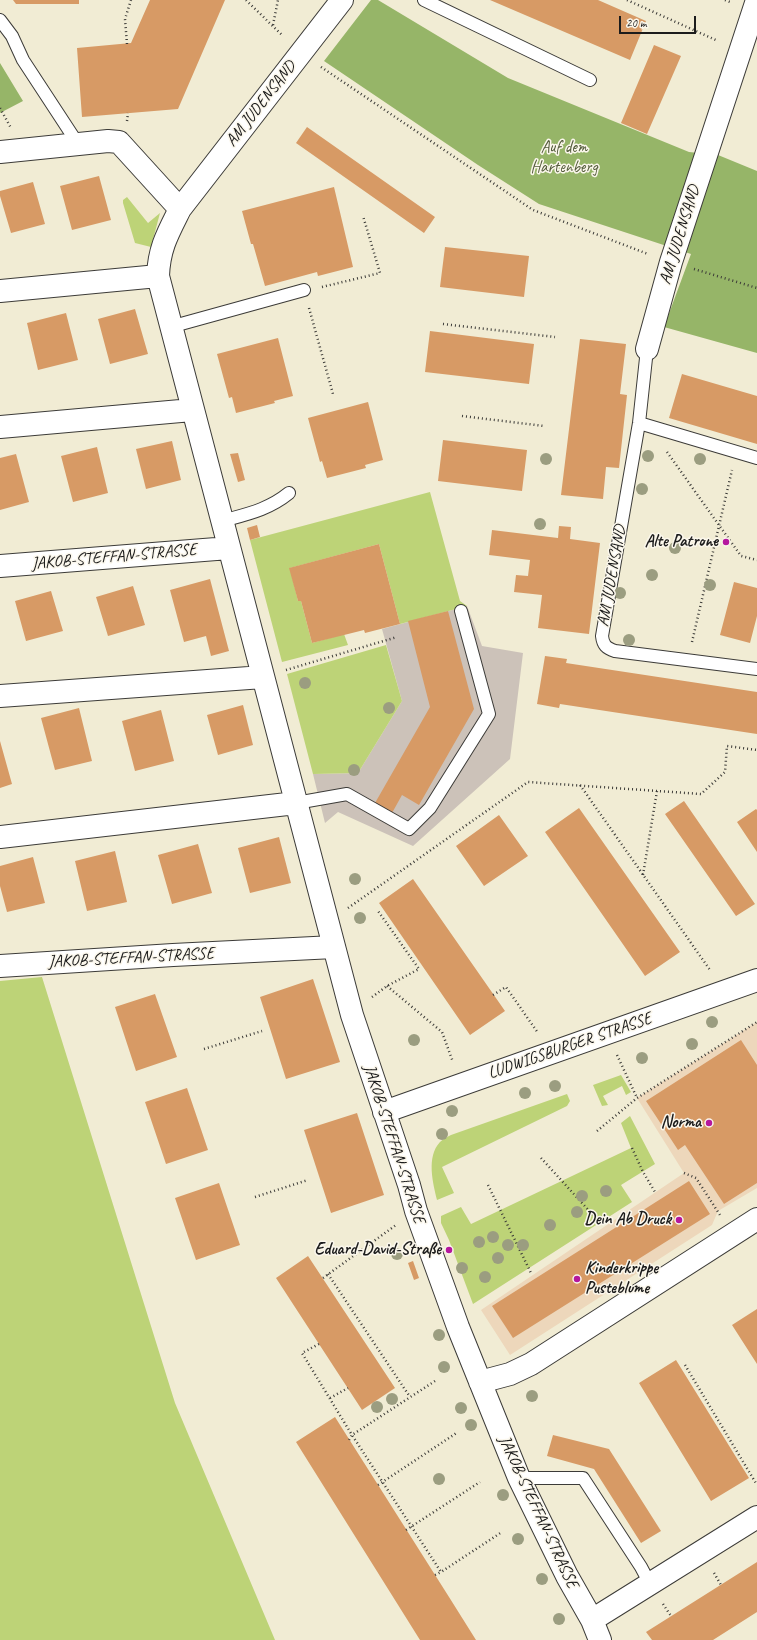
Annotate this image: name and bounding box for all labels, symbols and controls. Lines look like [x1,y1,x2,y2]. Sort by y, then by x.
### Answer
scale bar [621,8,698,34]
text: 20 m [626,15,646,31]
street label: AM JUDENSAND [221,57,301,151]
park label: Auf dem Hartenberg [531,138,597,178]
street label: AM JUDENSAND [655,183,705,287]
street label: AM JUDENSAND [593,524,631,628]
place label: Alte Patrone [645,532,718,552]
marker: Alte Patrone [721,537,731,547]
street label: JAKOB-STEFFAN-STRASSE [30,540,198,574]
street label: JAKOB-STEFFAN-STRASSE [48,943,214,973]
street label: LUDWIGSBURGER STRASSE [485,1008,655,1084]
street label: JAKOB-STEFFAN-STRASSE [359,1062,429,1226]
place label: Norma [661,1113,701,1133]
marker: Norma [704,1118,714,1128]
place label: Dein Ab Druck [585,1210,671,1230]
marker: Dein Ab Druck [674,1215,684,1225]
place label: Eduard-David-Straße [314,1240,441,1260]
marker: Eduard-David-Straße [444,1245,454,1255]
place label: Kinderkrippe Pusteblume [585,1259,658,1299]
marker: Kinderkrippe Pusteblume [572,1274,582,1284]
street label: JAKOB-STEFFAN-STRASSE [494,1432,582,1592]

